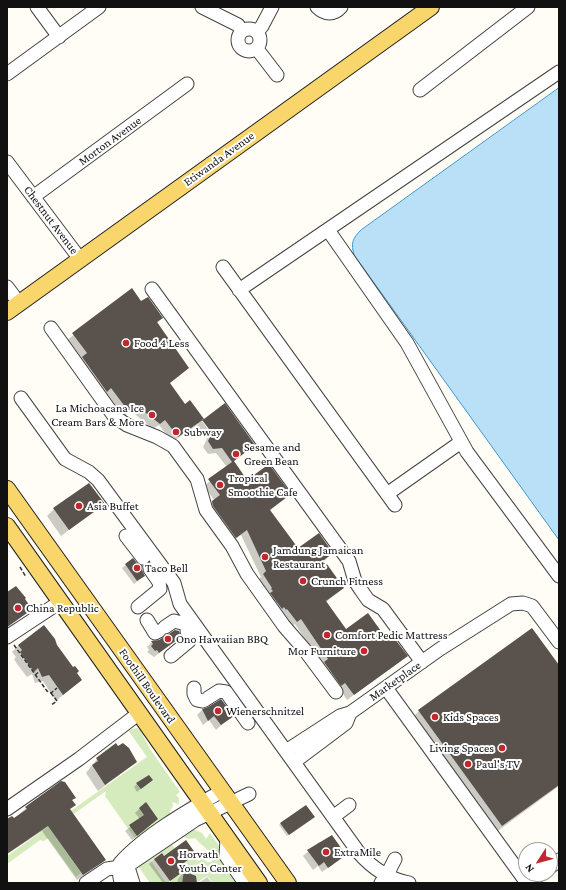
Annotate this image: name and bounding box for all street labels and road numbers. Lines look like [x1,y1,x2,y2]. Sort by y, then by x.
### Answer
street label: Morton Avenue [76,113,144,169]
street label: Etiwanda Avenue [181,129,257,189]
street label: Chestnut Avenue [21,183,81,257]
street label: Foothill Boulevard [116,646,178,726]
street label: Marketplace [366,658,424,704]

